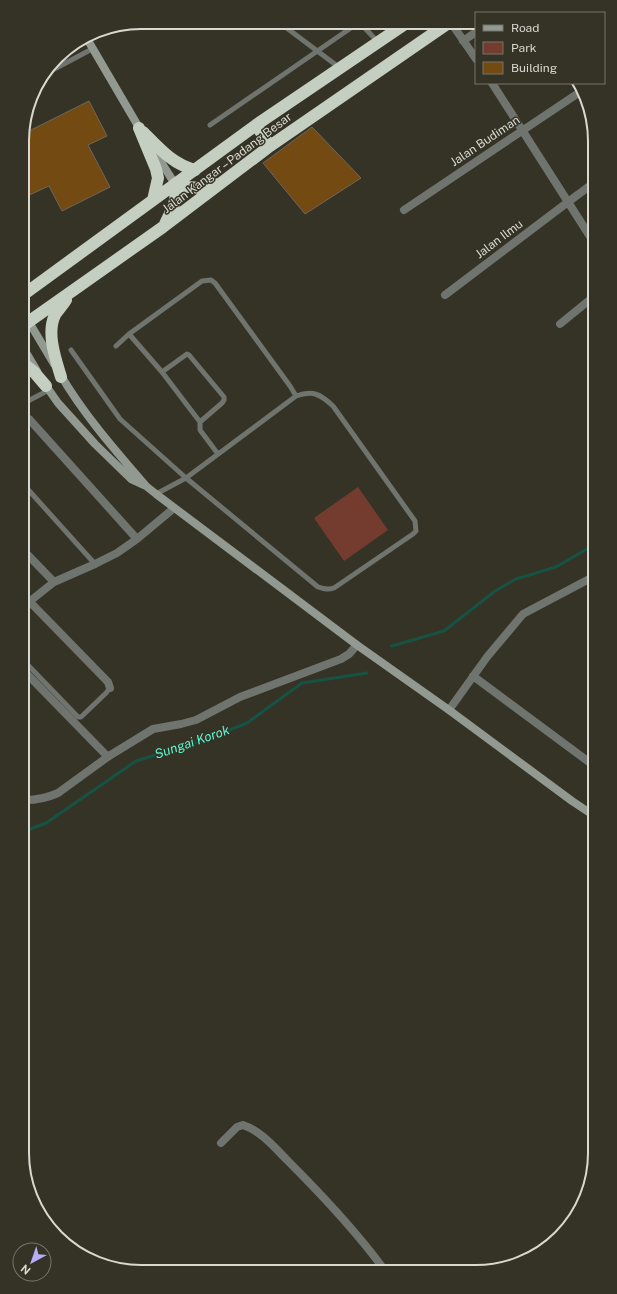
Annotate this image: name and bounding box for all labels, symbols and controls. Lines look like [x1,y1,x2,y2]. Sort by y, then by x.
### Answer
legend [475,12,605,84]
text: Road [511,21,539,35]
text: Park [511,41,537,55]
text: Building [511,61,557,75]
street label: Jalan Kangar – Padang Besar [160,110,295,216]
street label: Jalan Budiman [448,113,522,169]
street label: Jalan Ilmu [473,217,525,261]
water label: Sungai Korok [153,722,231,762]
north arrow [12,1242,52,1282]
text: N [18,1262,33,1277]

